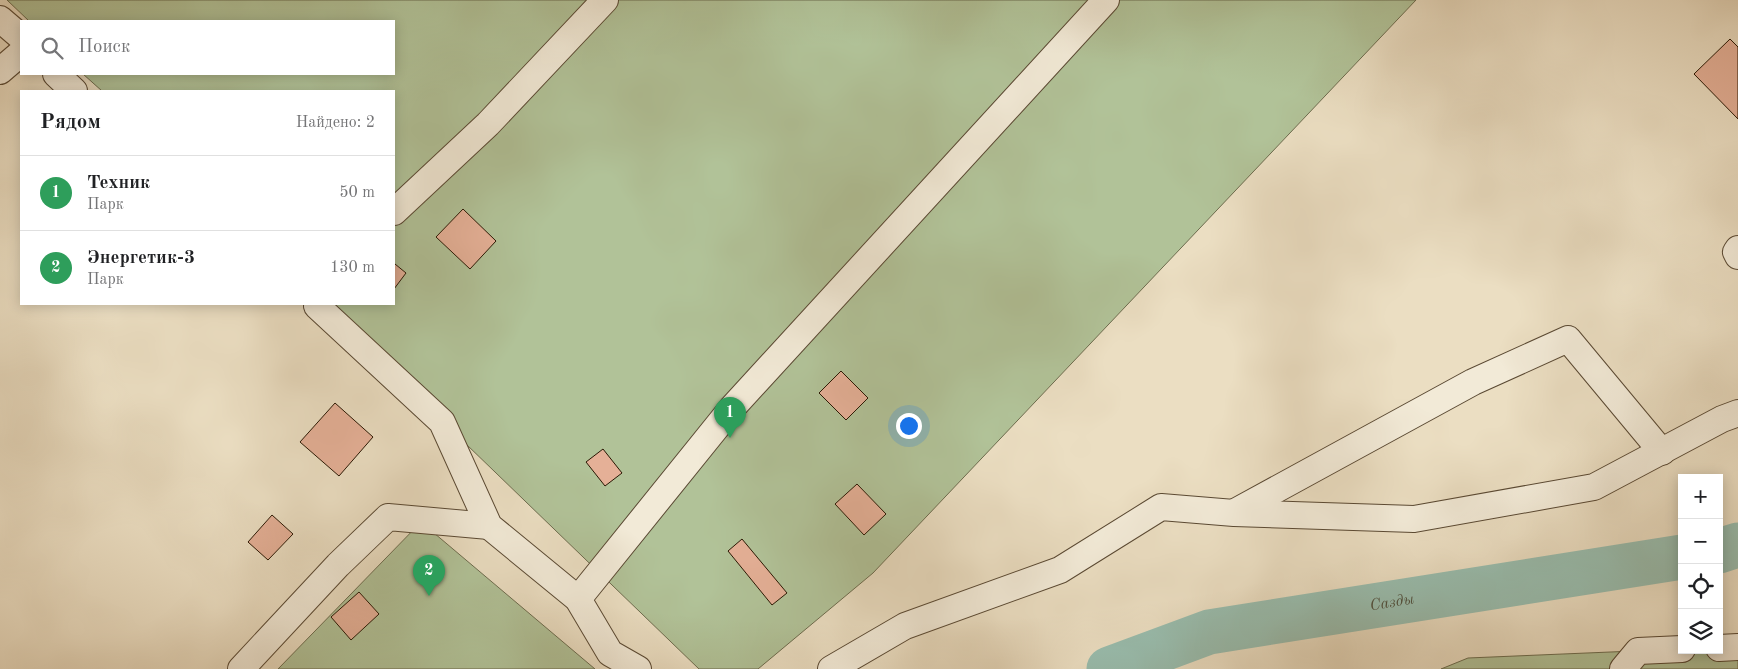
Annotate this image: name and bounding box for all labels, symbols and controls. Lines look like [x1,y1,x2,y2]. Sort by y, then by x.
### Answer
search box [20,20,395,75]
icon: search [38,34,66,62]
text: Поиск [78,38,130,57]
text: Рядом [40,112,101,133]
text: Найдено: 2 [296,115,375,131]
text: Техник [87,174,150,193]
text: 1 [51,185,61,201]
text: 50 m [339,185,375,201]
text: Парк [87,197,124,213]
text: Энергетик-3 [87,249,195,268]
text: 2 [51,260,61,276]
text: 130 m [330,260,375,276]
text: Парк [87,272,124,288]
pin: 1 [714,397,746,438]
your location [896,413,922,439]
map controls [1678,474,1723,654]
button: + [1678,474,1723,519]
button: − [1678,519,1723,564]
pin: 2 [413,555,445,596]
button: locate [1678,564,1723,609]
water label: Сазды [1369,592,1416,614]
button: layers [1678,609,1723,654]

